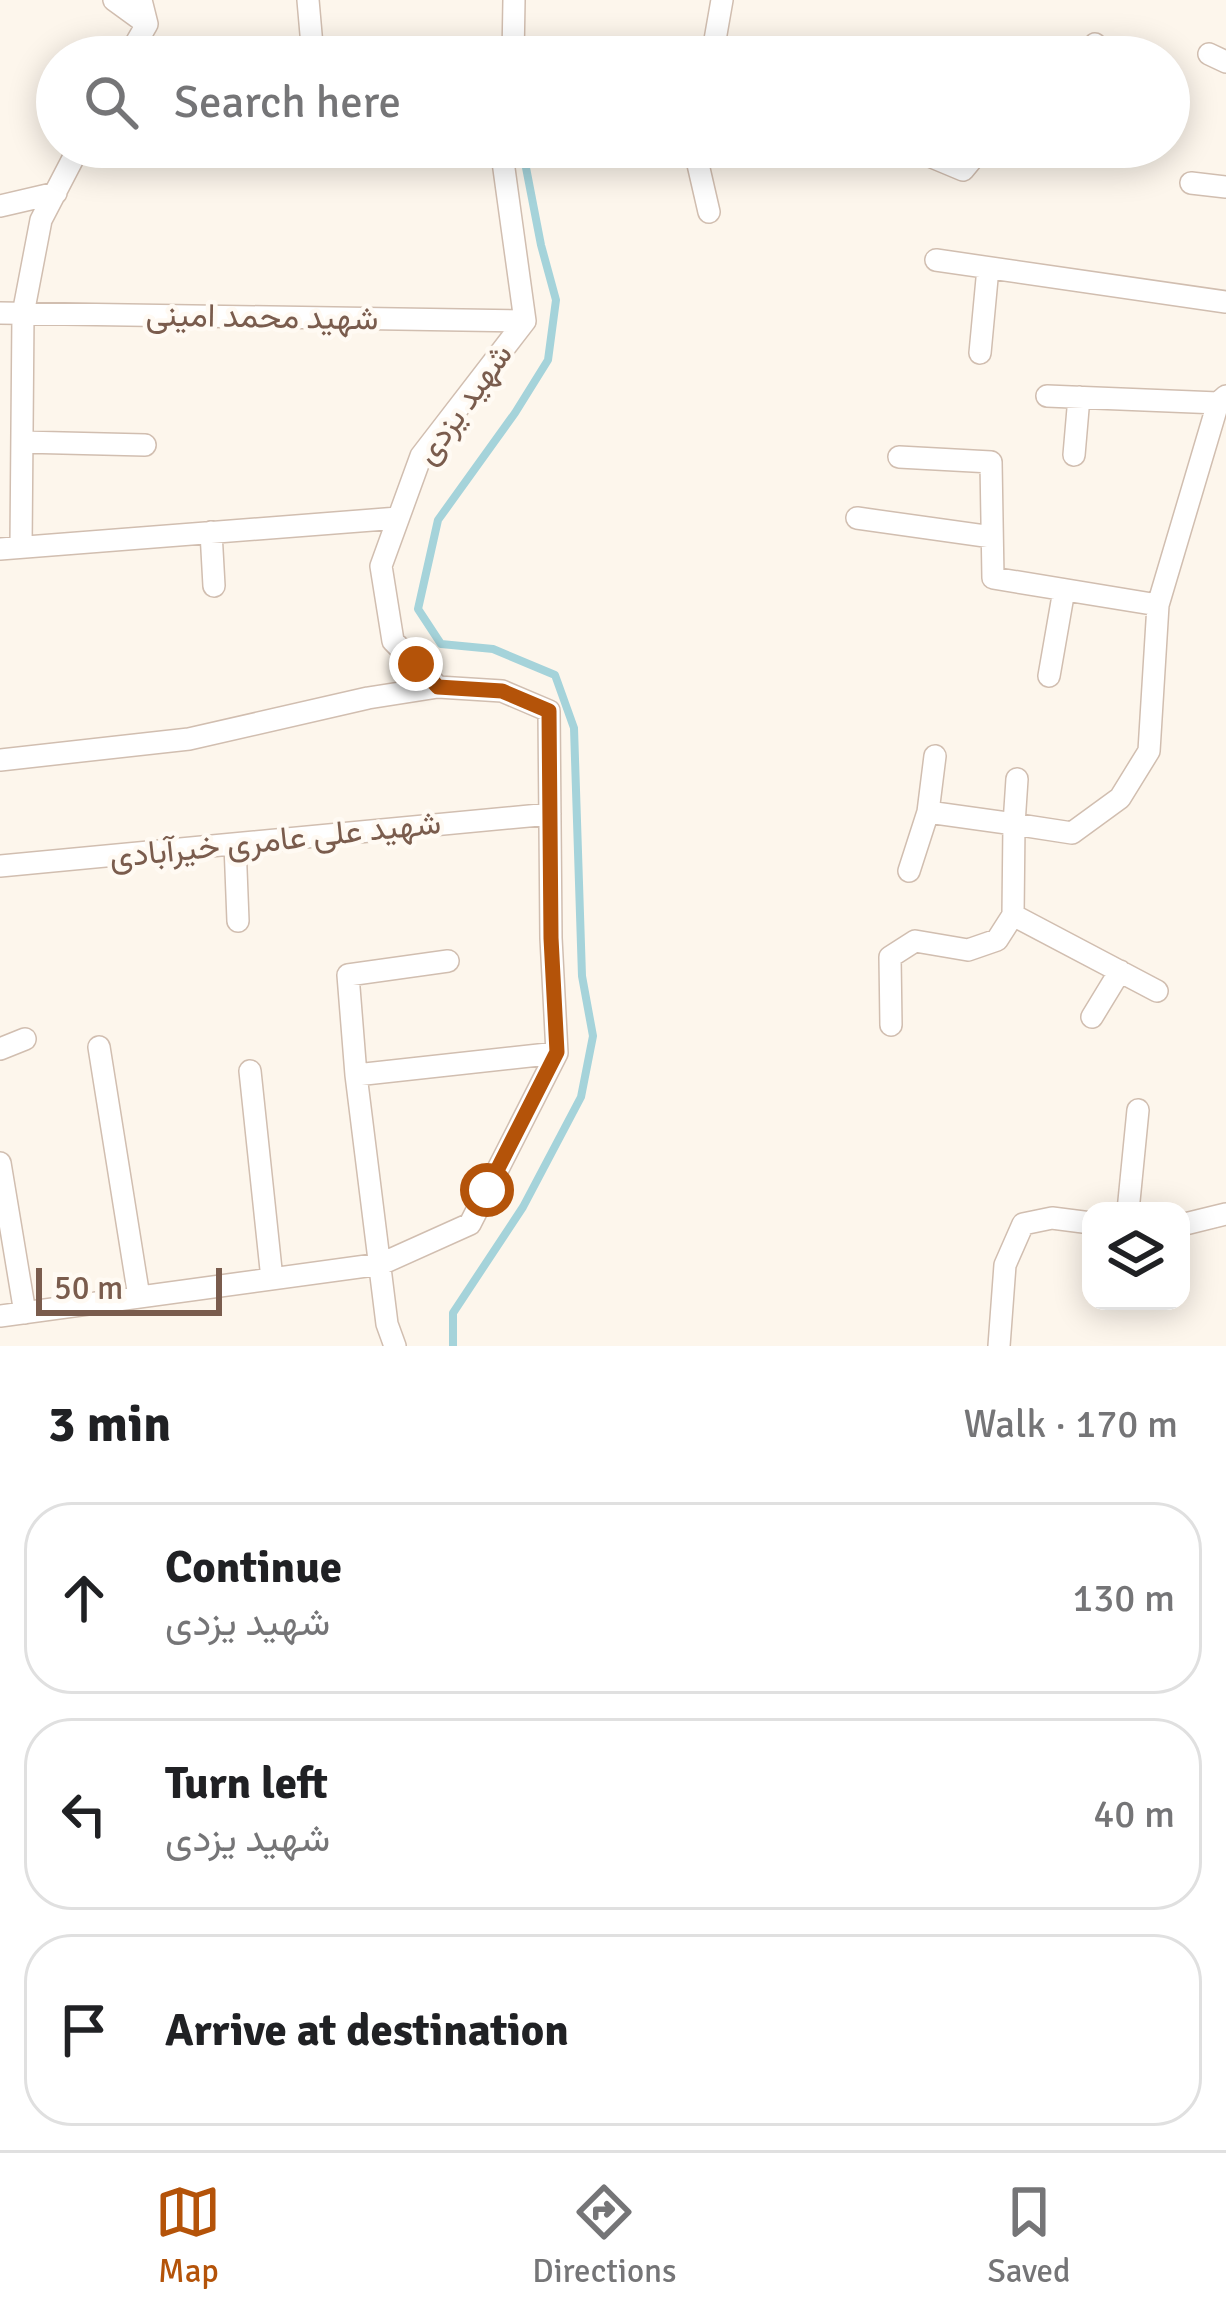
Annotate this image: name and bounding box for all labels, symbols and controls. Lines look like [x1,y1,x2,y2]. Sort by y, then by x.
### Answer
search box [36,36,1190,168]
icon: search [78,69,144,135]
text: Search here [174,75,401,130]
street label: شهید محمد امینی [145,294,379,340]
street label: شهید یزدی [406,335,522,473]
route end [389,637,443,691]
street label: شهید علی عامری خیرآبادی [107,802,443,878]
route start [460,1163,514,1217]
map controls [1082,1202,1190,1310]
button: layers [1082,1202,1190,1310]
scale bar [36,1262,222,1315]
text: 50 m [54,1268,123,1309]
text: 3 min [48,1393,171,1456]
text: Walk · 170 m [964,1400,1178,1448]
text: Continue [165,1540,342,1595]
icon: ahead [51,1565,117,1631]
text: 130 m [1072,1574,1175,1622]
text: شهید یزدی [165,1598,330,1646]
text: Turn left [165,1756,328,1811]
icon: left [51,1781,117,1847]
text: 40 m [1093,1790,1175,1838]
text: شهید یزدی [165,1814,330,1862]
icon: arrive [51,1997,117,2063]
text: Arrive at destination [165,2003,569,2058]
tab: Map [155,2179,221,2292]
tab: Directions [532,2179,677,2292]
tab: Saved [987,2179,1071,2292]

